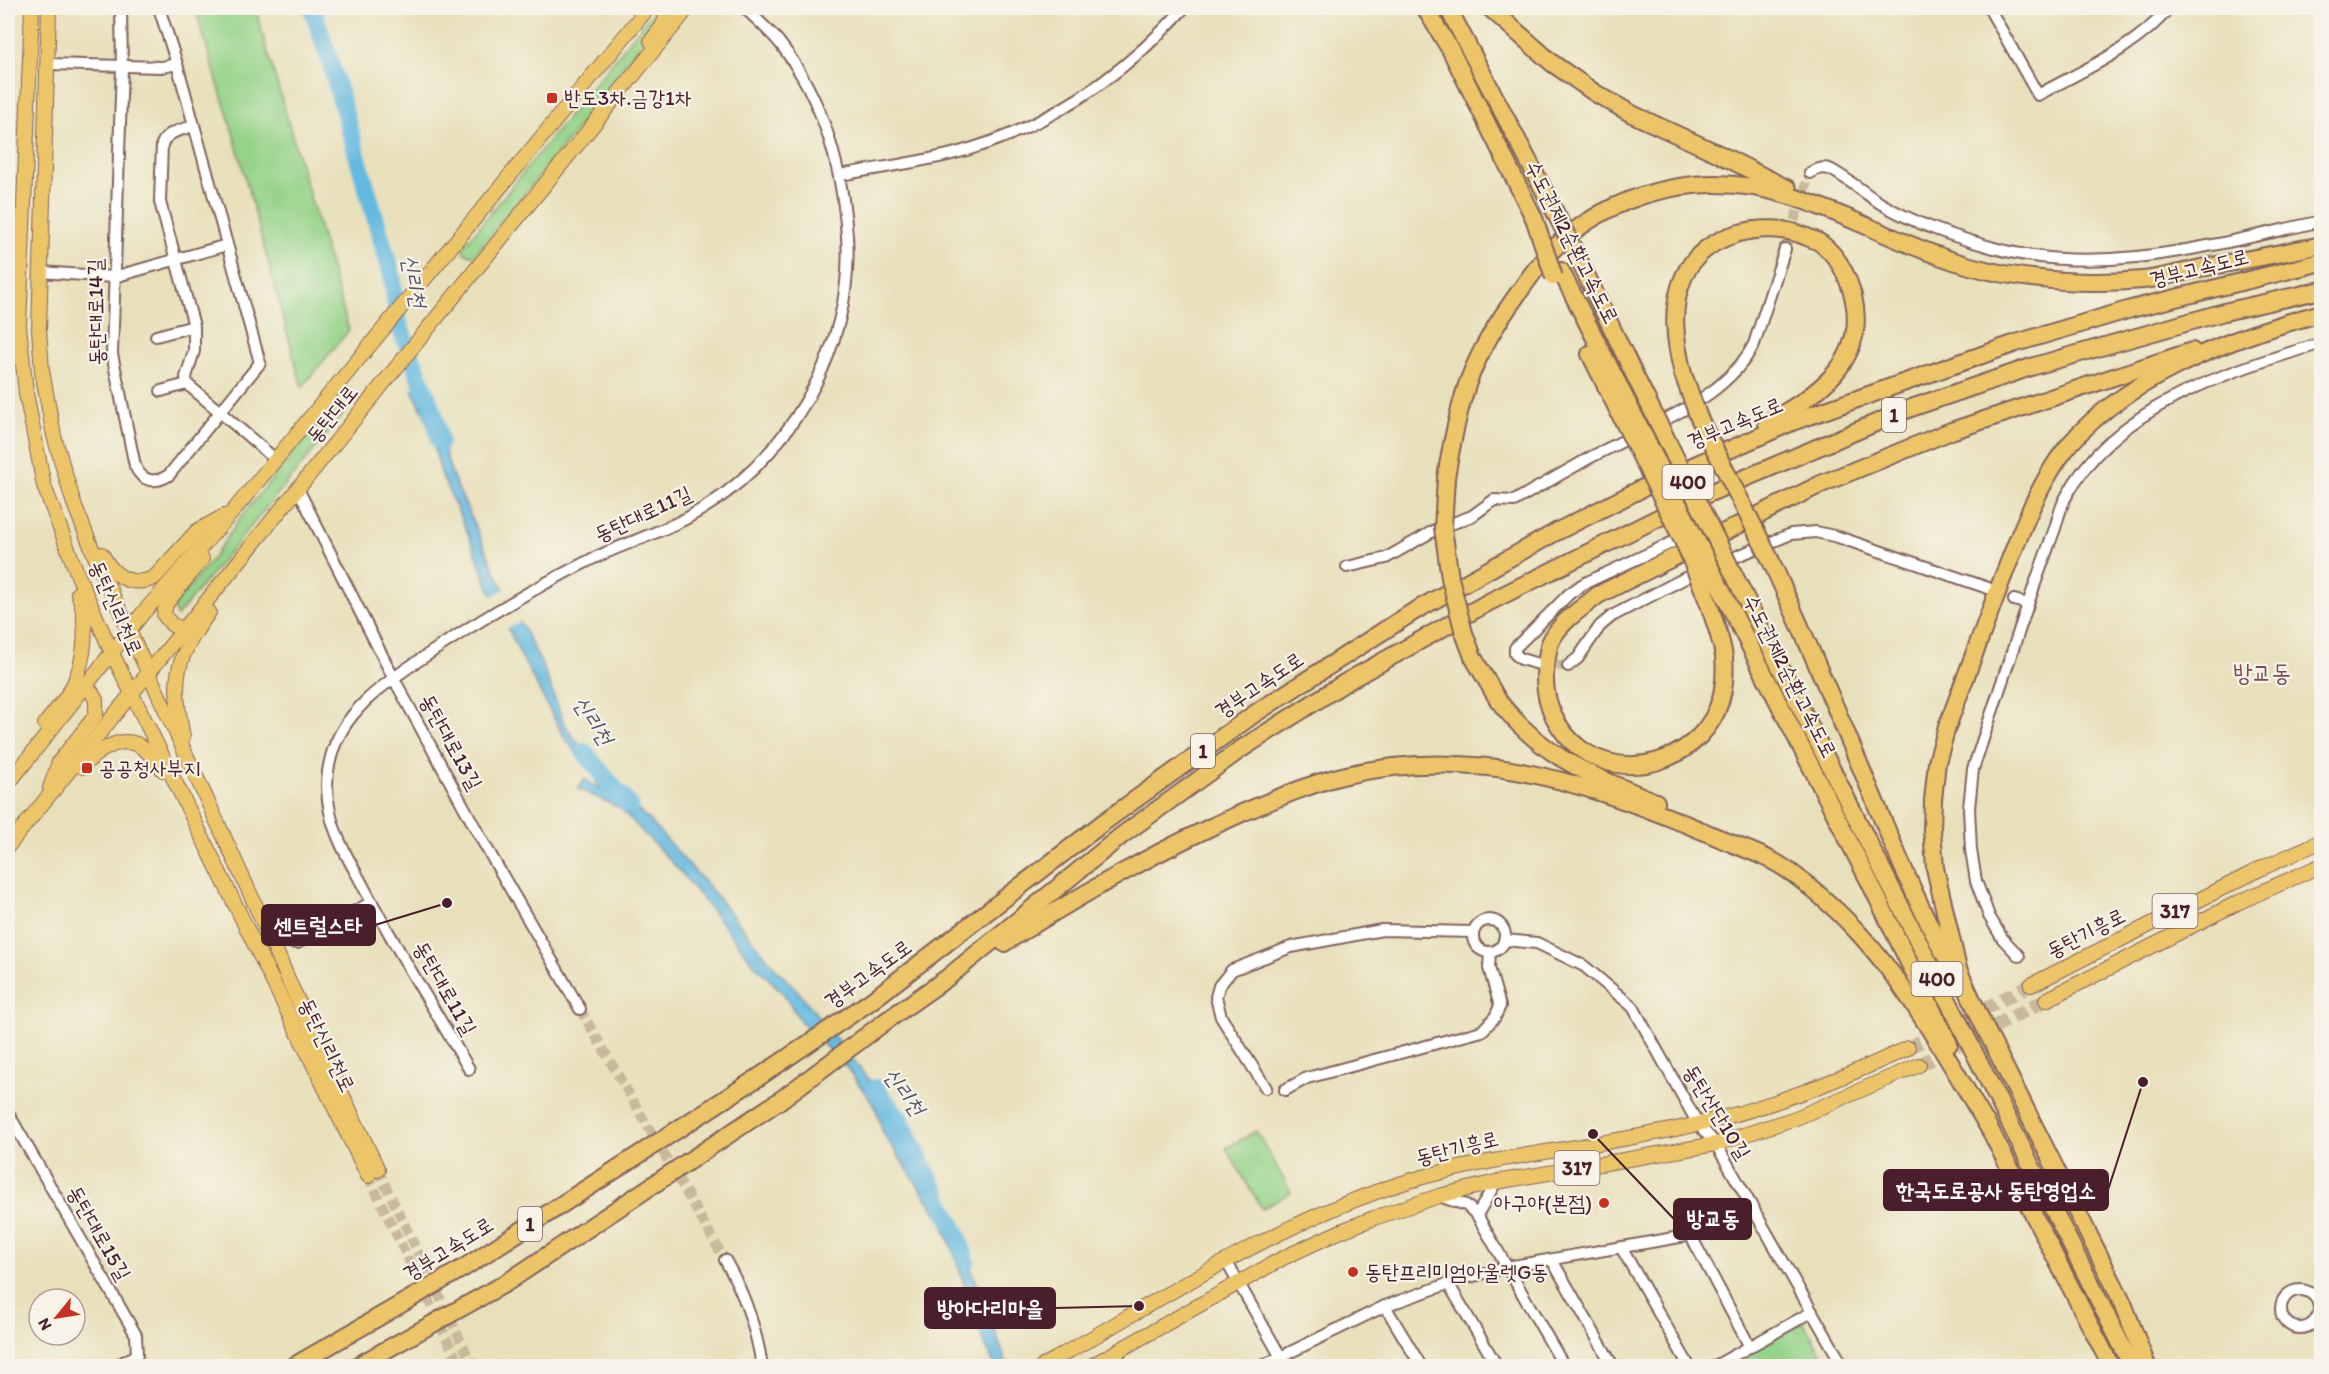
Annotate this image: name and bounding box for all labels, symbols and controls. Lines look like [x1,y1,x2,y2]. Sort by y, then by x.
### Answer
place label: 반도3차.금강1차 [564,85,692,110]
marker: 반도3차.금강1차 [545,91,559,105]
street label: 수도권제2순환고속도로 [1520,156,1624,328]
street label: 경부고속도로 [2147,243,2251,292]
water label: 신리천 [397,253,433,312]
street label: 동탄대로14길 [82,258,109,366]
street label: 동탄대로 [301,380,363,448]
street label: 경부고속도로 [1683,391,1786,454]
road number: 1 [1882,398,1906,432]
road number: 400 [1662,465,1714,499]
street label: 동탄대로11길 [590,480,695,547]
street label: 동탄신리천로 [84,556,148,659]
street label: 수도권제2순환고속도로 [1738,590,1842,762]
street label: 경부고속도로 [1210,646,1308,723]
district label: 방교동 [2233,658,2291,687]
street label: 동탄대로13길 [415,689,488,794]
water label: 신리천 [568,691,621,752]
road number: 1 [1191,734,1215,768]
place label: 공공청사부지 [99,755,200,780]
marker: 공공청사부지 [80,761,94,775]
road number: 317 [2152,894,2198,928]
street label: 동탄기흥로 [2042,902,2129,963]
callout: 센트럴스타 [262,905,375,945]
text: 센트럴스타 [273,912,363,939]
street label: 경부고속도로 [819,934,916,1014]
street label: 동탄대로11길 [409,936,482,1039]
road number: 400 [1912,962,1962,996]
street label: 동탄신리천로 [294,994,361,1096]
street label: 동탄산단10길 [1678,1060,1756,1164]
water label: 신리천 [878,1062,932,1123]
street label: 동탄기흥로 [1413,1125,1501,1170]
road number: 317 [1554,1151,1600,1185]
callout: 한국도로공사 동탄영업소 [1884,1170,2108,1210]
text: 한국도로공사 동탄영업소 [1895,1177,2096,1204]
street label: 동탄대로15길 [62,1181,137,1285]
place label: 아구야(본점) [1494,1190,1592,1215]
marker: 아구야(본점) [1597,1196,1611,1210]
callout: 방교동 [1674,1199,1751,1239]
text: 방교동 [1686,1205,1740,1232]
road number: 1 [518,1207,542,1241]
street label: 경부고속도로 [398,1211,497,1286]
place label: 동탄프리미엄아울렛G동 [1365,1259,1548,1284]
marker: 동탄프리미엄아울렛G동 [1346,1265,1360,1279]
north arrow [27,1287,87,1347]
callout: 방아다리마을 [925,1288,1055,1328]
text: 방아다리마을 [937,1295,1043,1322]
text: N [34,1315,55,1334]

